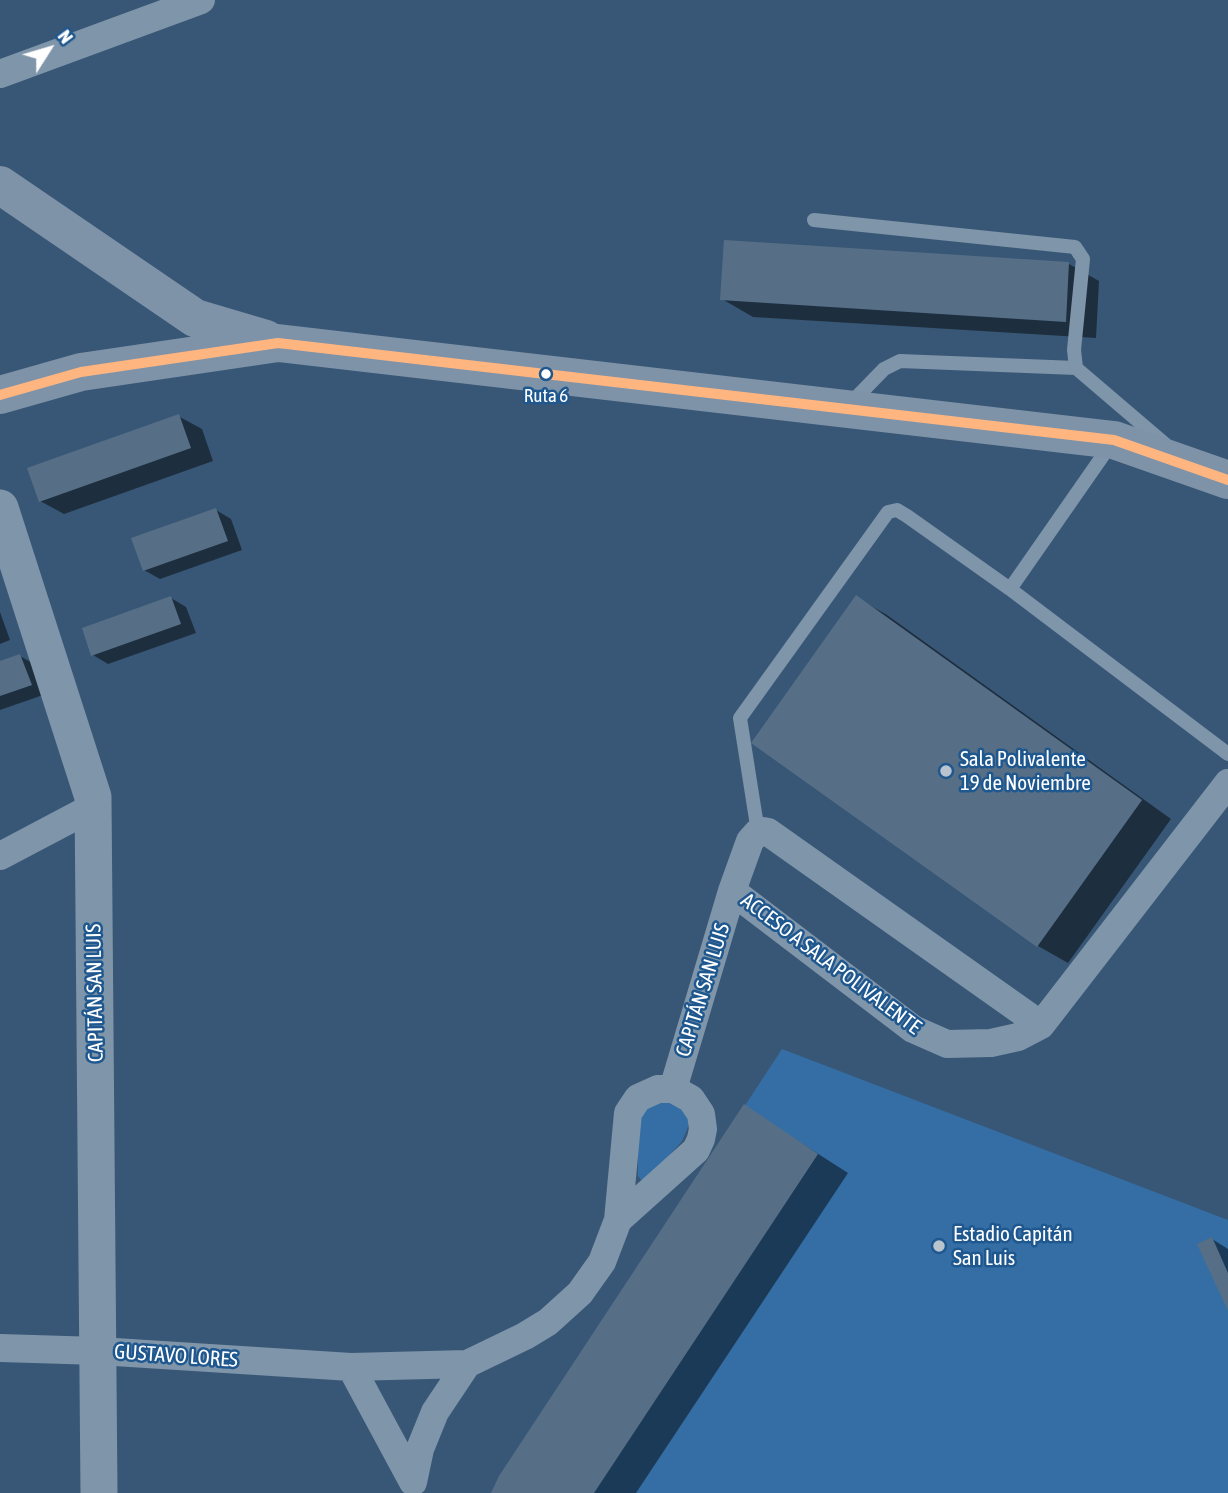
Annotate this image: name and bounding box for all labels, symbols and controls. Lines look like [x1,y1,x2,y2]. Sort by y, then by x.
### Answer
north arrow [14,14,84,84]
text: N [54,25,78,47]
marker: Ruta 6 [539,367,553,381]
place label: Ruta 6 [524,385,568,407]
place label: Sala Polivalente 19 de Noviembre [960,746,1091,796]
marker: Sala Polivalente 19 de Noviembre [938,763,954,779]
street label: ACCESO A SALA POLIVALENTE [736,888,926,1040]
street label: CAPITÁN SAN LUIS [671,920,735,1060]
street label: CAPITÁN SAN LUIS [81,924,109,1062]
place label: Estadio Capitán San Luis [953,1221,1073,1271]
marker: Estadio Capitán San Luis [931,1238,947,1254]
street label: GUSTAVO LORES [113,1339,239,1373]

